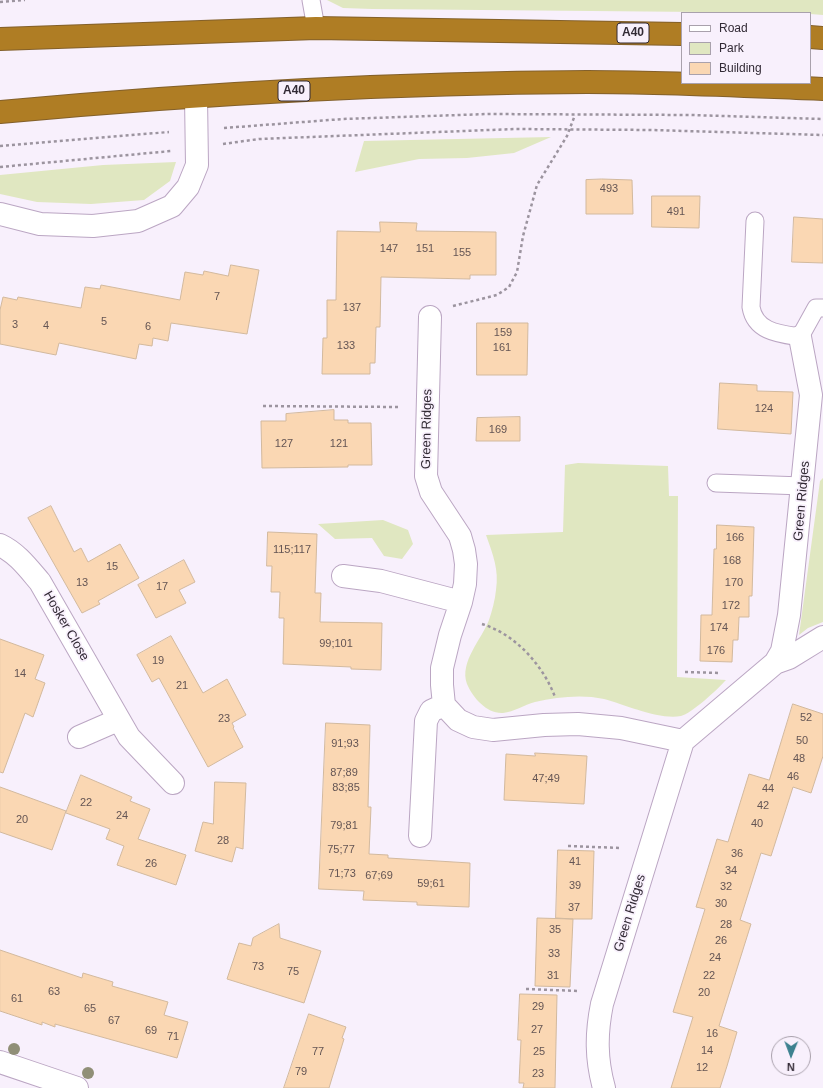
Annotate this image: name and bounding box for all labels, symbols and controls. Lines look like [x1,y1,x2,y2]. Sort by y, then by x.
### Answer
legend [681,12,811,84]
text: Road [719,21,748,35]
road number: A40 [617,23,649,43]
text: Park [719,41,744,55]
text: Building [719,61,762,75]
road number: A40 [278,81,310,101]
house number: 493 [600,182,618,196]
house number: 491 [667,205,685,219]
house number: 147 [380,242,398,256]
house number: 151 [416,242,434,256]
house number: 155 [453,246,471,260]
house number: 7 [214,290,220,304]
house number: 137 [343,301,361,315]
house number: 5 [101,315,107,329]
house number: 3 [12,318,18,332]
house number: 4 [43,319,49,333]
house number: 6 [145,320,151,334]
house number: 159 [494,326,512,340]
house number: 133 [337,339,355,353]
house number: 161 [493,341,511,355]
street label: Green Ridges [419,389,435,469]
house number: 124 [755,402,773,416]
house number: 169 [489,423,507,437]
house number: 127 [275,437,293,451]
house number: 121 [330,437,348,451]
street label: Green Ridges [791,460,813,542]
house number: 166 [726,531,744,545]
house number: 115;117 [273,543,311,557]
house number: 168 [723,554,741,568]
house number: 15 [106,560,118,574]
house number: 13 [76,576,88,590]
house number: 170 [725,576,743,590]
house number: 17 [156,580,168,594]
street label: Hosker Close [40,588,92,664]
house number: 172 [722,599,740,613]
house number: 174 [710,621,728,635]
house number: 99;101 [319,637,353,651]
house number: 176 [707,644,725,658]
house number: 19 [152,654,164,668]
house number: 14 [14,667,26,681]
house number: 21 [176,679,188,693]
house number: 52 [800,711,812,725]
house number: 23 [218,712,230,726]
house number: 50 [796,734,808,748]
house number: 91;93 [331,737,359,751]
house number: 48 [793,752,805,766]
house number: 87;89 [330,766,358,780]
house number: 46 [787,770,799,784]
house number: 47;49 [532,772,560,786]
house number: 83;85 [332,781,360,795]
house number: 44 [762,782,774,796]
house number: 22 [80,796,92,810]
house number: 42 [757,799,769,813]
house number: 24 [116,809,128,823]
house number: 20 [16,813,28,827]
house number: 40 [751,817,763,831]
house number: 79;81 [330,819,358,833]
house number: 28 [217,834,229,848]
house number: 75;77 [327,843,355,857]
house number: 36 [731,847,743,861]
house number: 41 [569,855,581,869]
house number: 26 [145,857,157,871]
house number: 34 [725,864,737,878]
house number: 71;73 [328,867,356,881]
house number: 67;69 [365,869,393,883]
street label: Green Ridges [611,872,649,954]
house number: 59;61 [417,877,445,891]
house number: 39 [569,879,581,893]
house number: 32 [720,880,732,894]
house number: 30 [715,897,727,911]
house number: 37 [568,901,580,915]
house number: 28 [720,918,732,932]
house number: 35 [549,923,561,937]
house number: 26 [715,934,727,948]
house number: 33 [548,947,560,961]
house number: 24 [709,951,721,965]
house number: 73 [252,960,264,974]
house number: 75 [287,965,299,979]
house number: 31 [547,969,559,983]
house number: 22 [703,969,715,983]
house number: 63 [48,985,60,999]
house number: 20 [698,986,710,1000]
house number: 61 [11,992,23,1006]
house number: 29 [532,1000,544,1014]
house number: 65 [84,1002,96,1016]
house number: 67 [108,1014,120,1028]
house number: 27 [531,1023,543,1037]
house number: 69 [145,1024,157,1038]
house number: 16 [706,1027,718,1041]
house number: 71 [167,1030,179,1044]
north arrow [771,1036,811,1076]
house number: 14 [701,1044,713,1058]
house number: 77 [312,1045,324,1059]
house number: 25 [533,1045,545,1059]
house number: 12 [696,1061,708,1075]
text: N [787,1061,795,1073]
house number: 79 [295,1065,307,1079]
house number: 23 [532,1067,544,1081]

